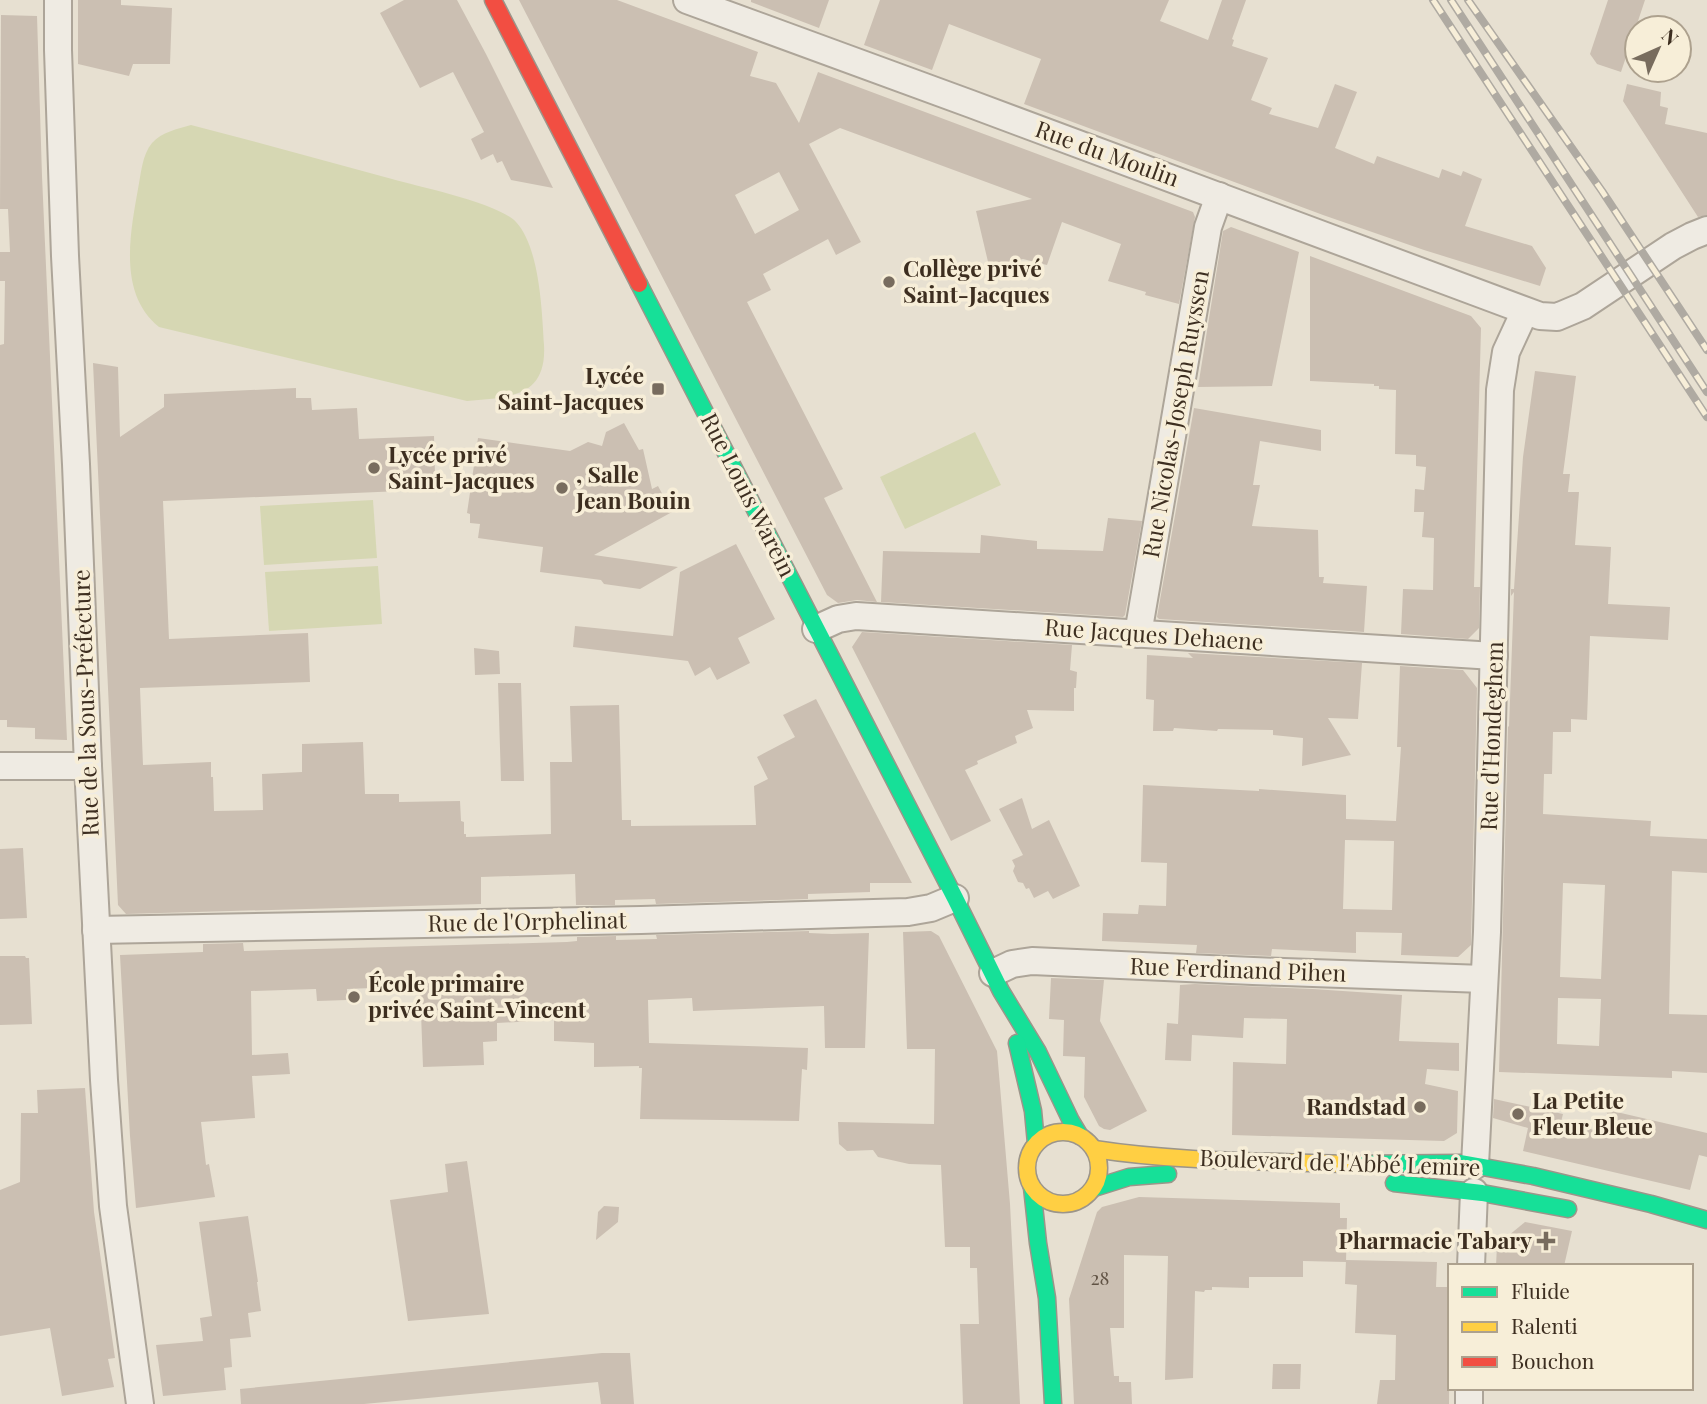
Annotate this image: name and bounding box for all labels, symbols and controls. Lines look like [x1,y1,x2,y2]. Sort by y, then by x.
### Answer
north arrow [1623,14,1693,84]
text: N [1657,22,1685,51]
street label: Rue du Moulin [1031,112,1184,193]
place label: Collège privé Saint-Jacques [903,252,1050,309]
street label: Rue Nicolas-Joseph Ruyssen [1134,267,1215,560]
marker: Collège privé Saint-Jacques [881,274,897,290]
place label: Lycée Saint-Jacques [497,359,644,416]
marker: Lycée Saint-Jacques [650,381,666,397]
street label: Rue Louis Warein [695,407,804,582]
place label: Lycée privé Saint-Jacques [388,438,535,495]
place label: , Salle Jean Bouin [575,458,691,515]
marker: Lycée privé Saint-Jacques [366,460,382,476]
marker: , Salle Jean Bouin [554,480,570,496]
street label: Rue de la Sous-Préfecture [64,569,105,837]
street label: Rue Jacques Dehaene [1044,610,1265,657]
street label: Rue d'Hondeghem [1472,640,1509,831]
street label: Rue de l'Orphelinat [427,903,628,938]
street label: Rue Ferdinand Pihen [1129,949,1347,988]
place label: École primaire privée Saint-Vincent [368,967,587,1024]
marker: École primaire privée Saint-Vincent [346,989,362,1005]
place label: La Petite Fleur Bleue [1532,1084,1653,1141]
place label: Randstad [1306,1090,1406,1121]
marker: Randstad [1412,1099,1428,1115]
marker: La Petite Fleur Bleue [1510,1106,1526,1122]
street label: Boulevard de l'Abbé Lemire [1199,1141,1481,1182]
place label: Pharmacie Tabary [1338,1224,1532,1255]
marker: Pharmacie Tabary [1538,1233,1554,1249]
house number: 28 [1091,1264,1109,1290]
legend [1448,1264,1693,1390]
text: Fluide [1511,1276,1570,1304]
text: Ralenti [1511,1311,1578,1339]
text: Bouchon [1511,1346,1595,1374]

